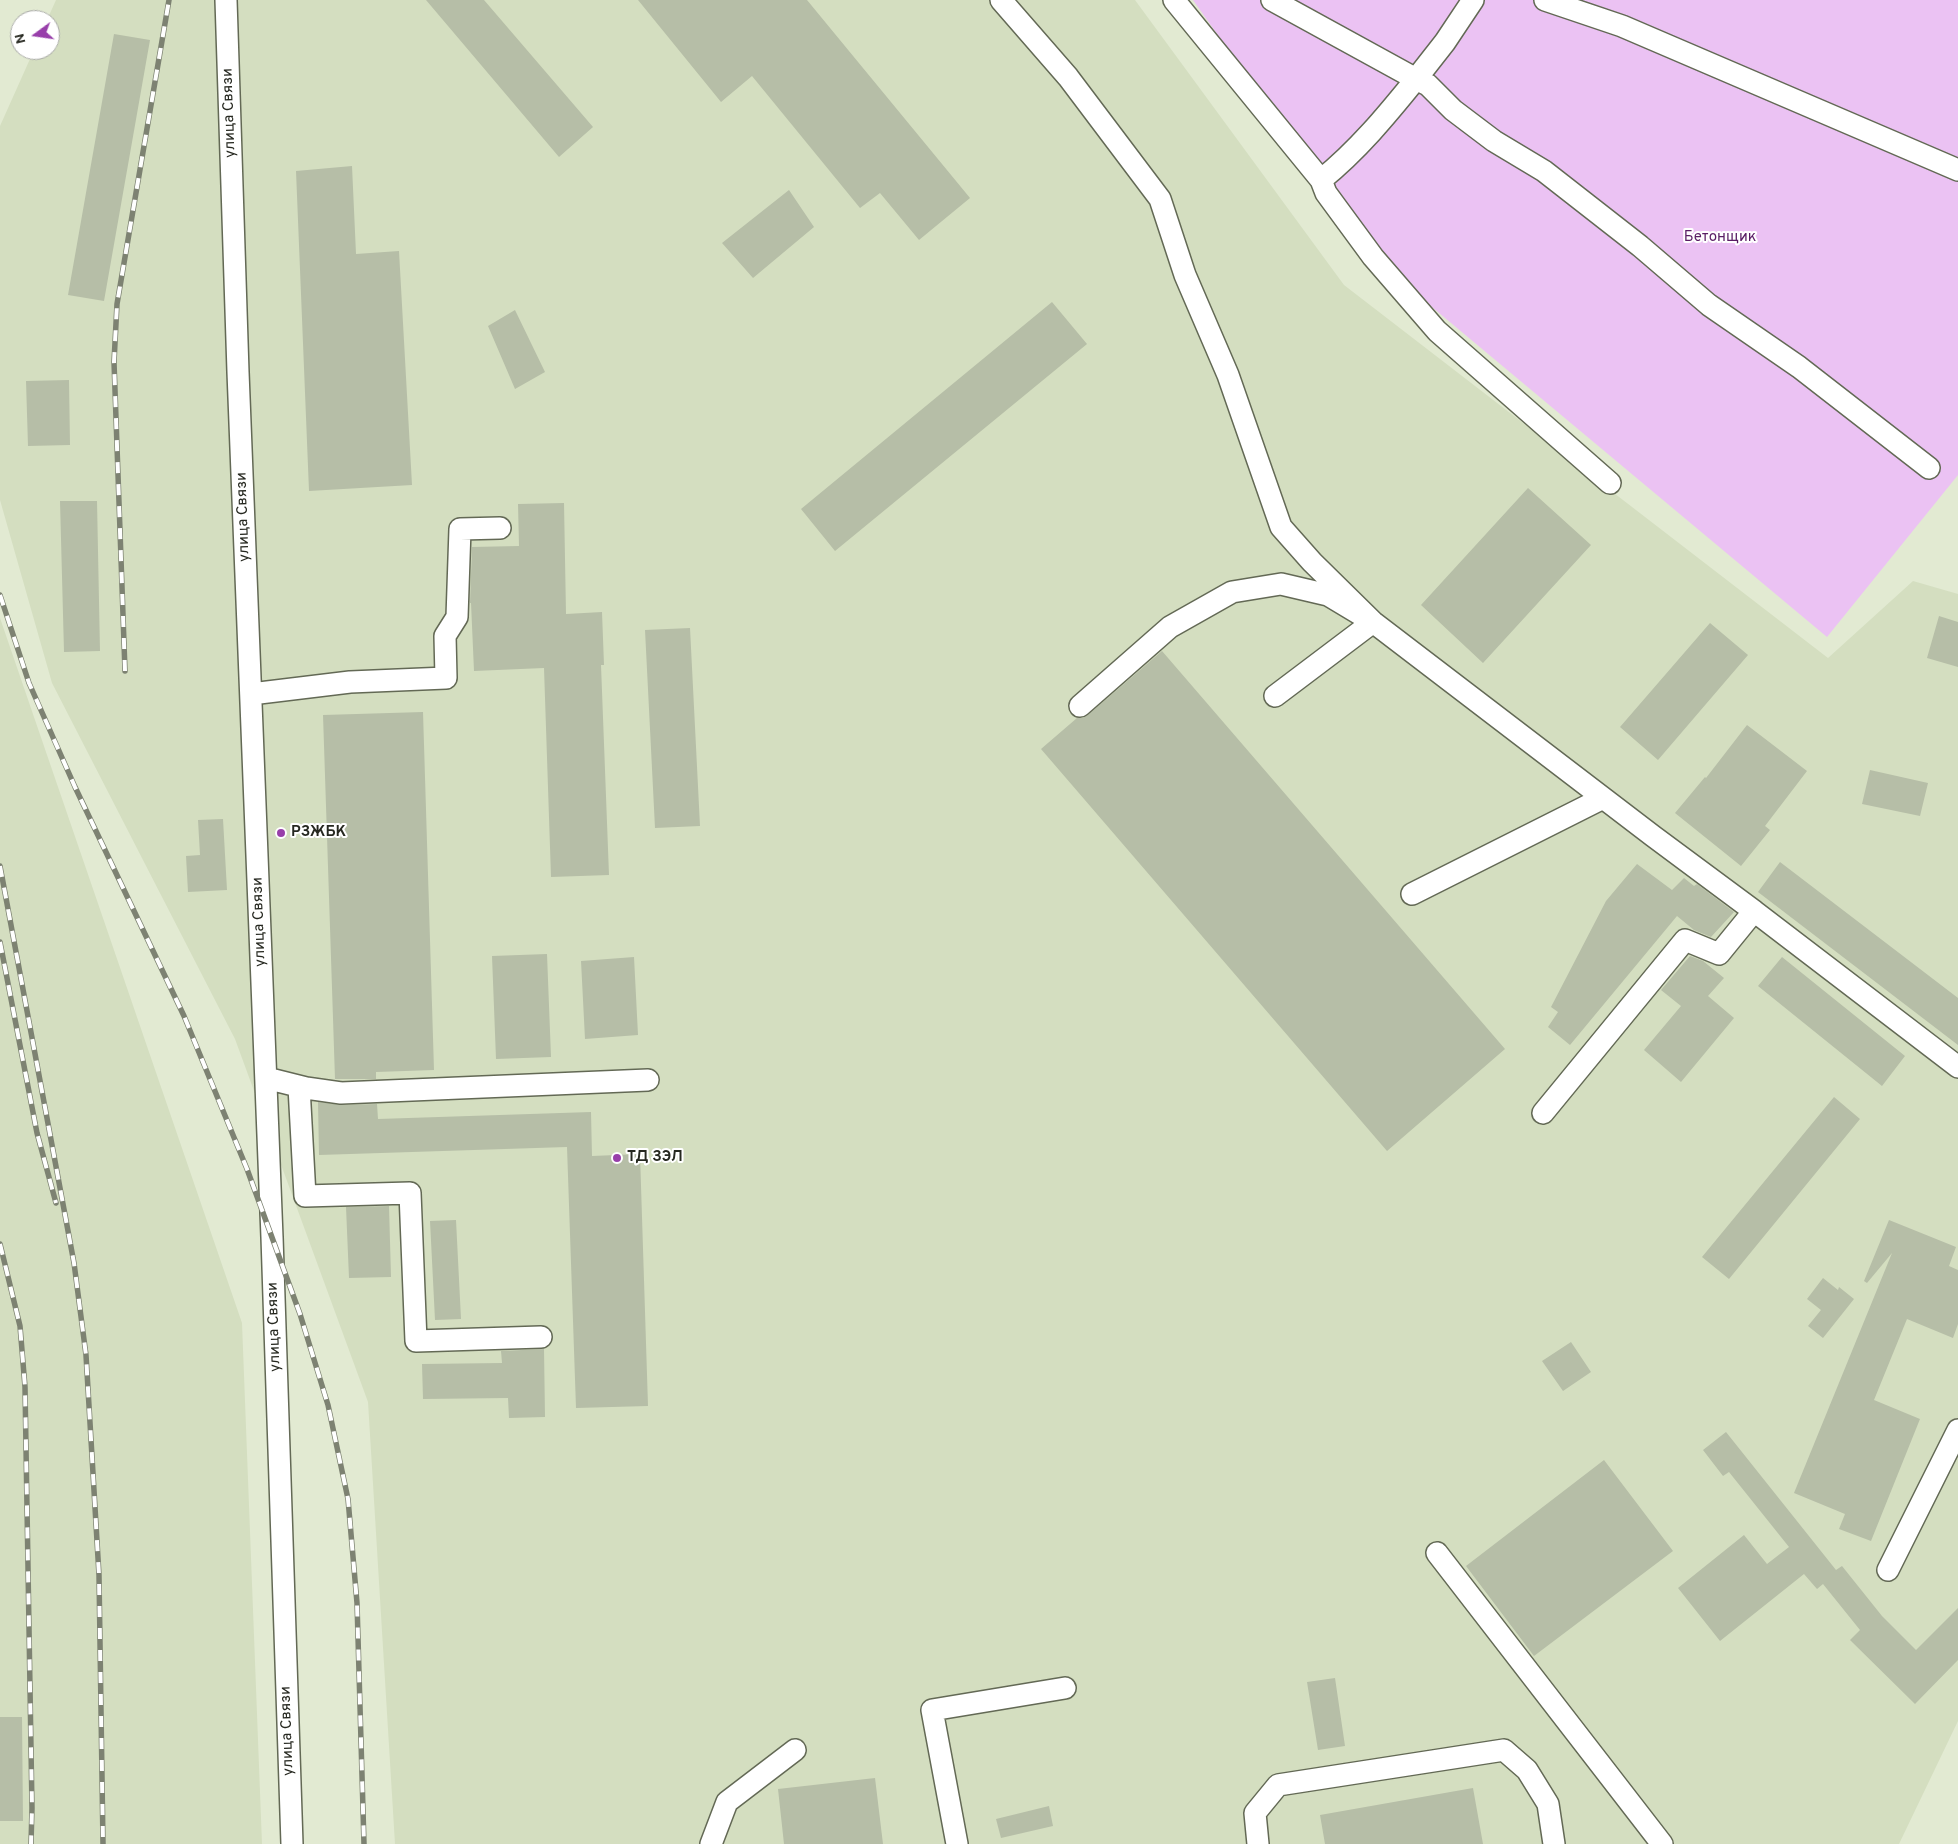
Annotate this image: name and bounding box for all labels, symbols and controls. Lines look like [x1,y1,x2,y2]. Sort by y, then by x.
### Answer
north arrow [10,10,60,60]
text: N [11,32,30,45]
street label: улица Связи [219,68,241,158]
park label: Бетонщик [1684,229,1756,247]
street label: улица Связи [233,472,255,562]
place label: РЗЖБК [291,824,346,842]
marker: РЗЖБК [275,827,287,839]
street label: улица Связи [249,877,271,967]
place label: ТД ЗЭЛ [627,1149,683,1167]
marker: ТД ЗЭЛ [611,1152,623,1164]
street label: улица Связи [264,1282,286,1372]
street label: улица Связи [277,1686,299,1776]

